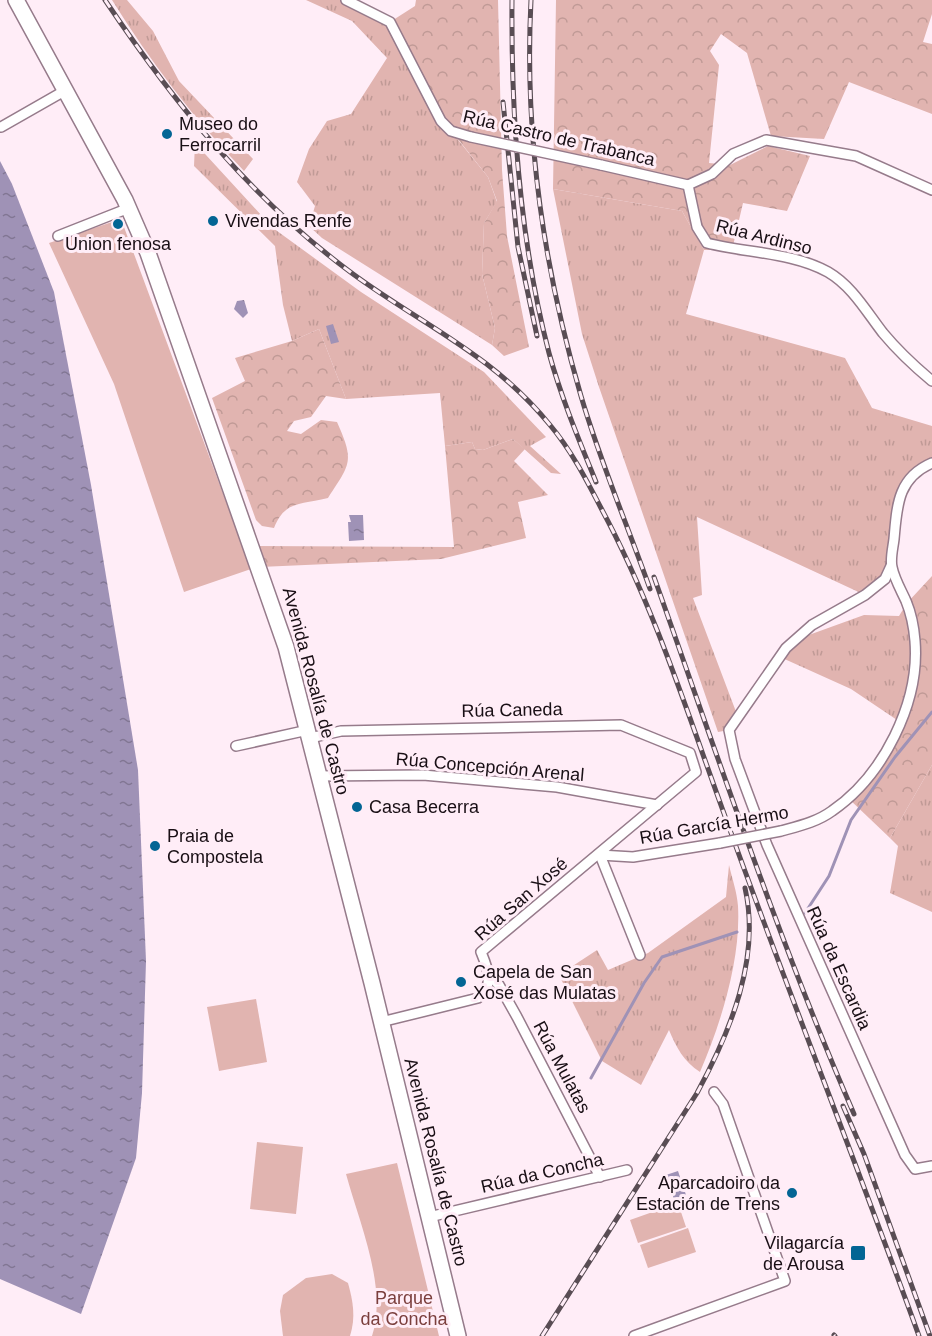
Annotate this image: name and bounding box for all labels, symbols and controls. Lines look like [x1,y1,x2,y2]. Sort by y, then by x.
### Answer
street label: Rúa Castro de Trabanca [461,106,658,170]
place label: Museo do Ferrocarril [179,114,261,155]
marker: Museo do Ferrocarril [160,127,174,141]
place label: Vivendas Renfe [225,211,352,231]
marker: Vivendas Renfe [206,214,220,228]
street label: Rúa Ardinso [714,215,814,259]
marker: Union fenosa [111,217,125,231]
place label: Union fenosa [65,234,172,254]
street label: Avenida Rosalía de Castro [279,585,353,797]
street label: Rúa Caneda [461,699,564,721]
street label: Rúa Concepción Arenal [395,749,585,785]
place label: Casa Becerra [369,797,480,817]
marker: Casa Becerra [350,800,364,814]
street label: Rúa García Hermo [638,802,790,848]
place label: Praia de Compostela [167,826,264,867]
marker: Praia de Compostela [148,839,162,853]
street label: Rúa San Xosé [471,853,571,945]
street label: Rúa da Escardia [803,903,876,1034]
place label: Capela de San Xosé das Mulatas [473,962,616,1003]
marker: Capela de San Xosé das Mulatas [454,975,468,989]
street label: Rúa Mulatas [529,1018,595,1116]
street label: Avenida Rosalía de Castro [400,1056,472,1268]
street label: Rúa da Concha [479,1149,606,1197]
place label: Aparcadoiro da Estación de Trens [636,1173,781,1214]
marker: Aparcadoiro da Estación de Trens [785,1186,799,1200]
place label: Vilagarcía de Arousa [763,1233,845,1274]
marker: Vilagarcía de Arousa [849,1244,867,1262]
park label: Parque da Concha [360,1288,449,1329]

